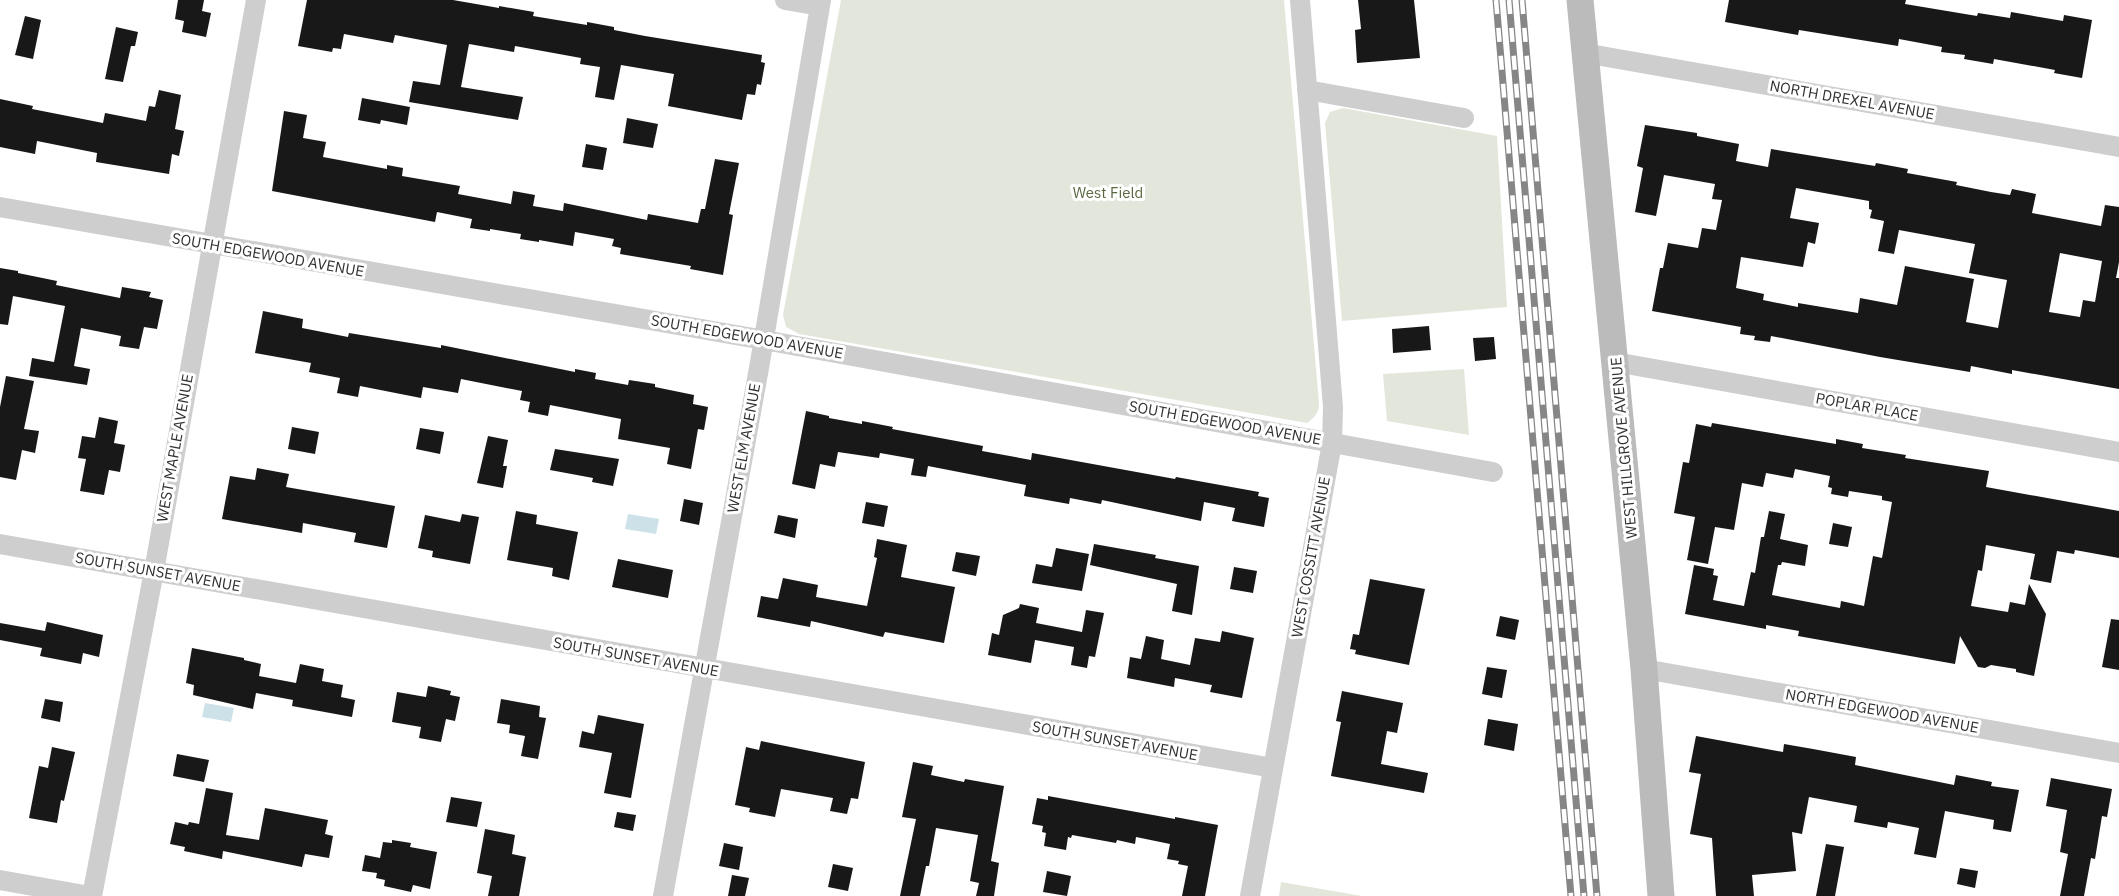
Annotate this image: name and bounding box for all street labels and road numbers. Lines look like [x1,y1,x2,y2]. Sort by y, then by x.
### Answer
street label: NORTH DREXEL AVENUE [1768,76,1936,123]
street label: SOUTH EDGEWOOD AVENUE [171,228,366,281]
street label: SOUTH EDGEWOOD AVENUE [650,310,845,363]
street label: WEST HILLGROVE AVENUE [1606,357,1641,540]
street label: WEST MAPLE AVENUE [152,372,197,523]
street label: WEST ELM AVENUE [723,382,764,514]
street label: POPLAR PLACE [1814,388,1920,425]
street label: SOUTH EDGEWOOD AVENUE [1128,396,1323,449]
street label: WEST COSSITT AVENUE [1287,475,1334,639]
street label: SOUTH SUNSET AVENUE [74,548,242,595]
street label: SOUTH SUNSET AVENUE [552,633,720,680]
street label: NORTH EDGEWOOD AVENUE [1784,684,1980,737]
street label: SOUTH SUNSET AVENUE [1031,717,1199,764]

